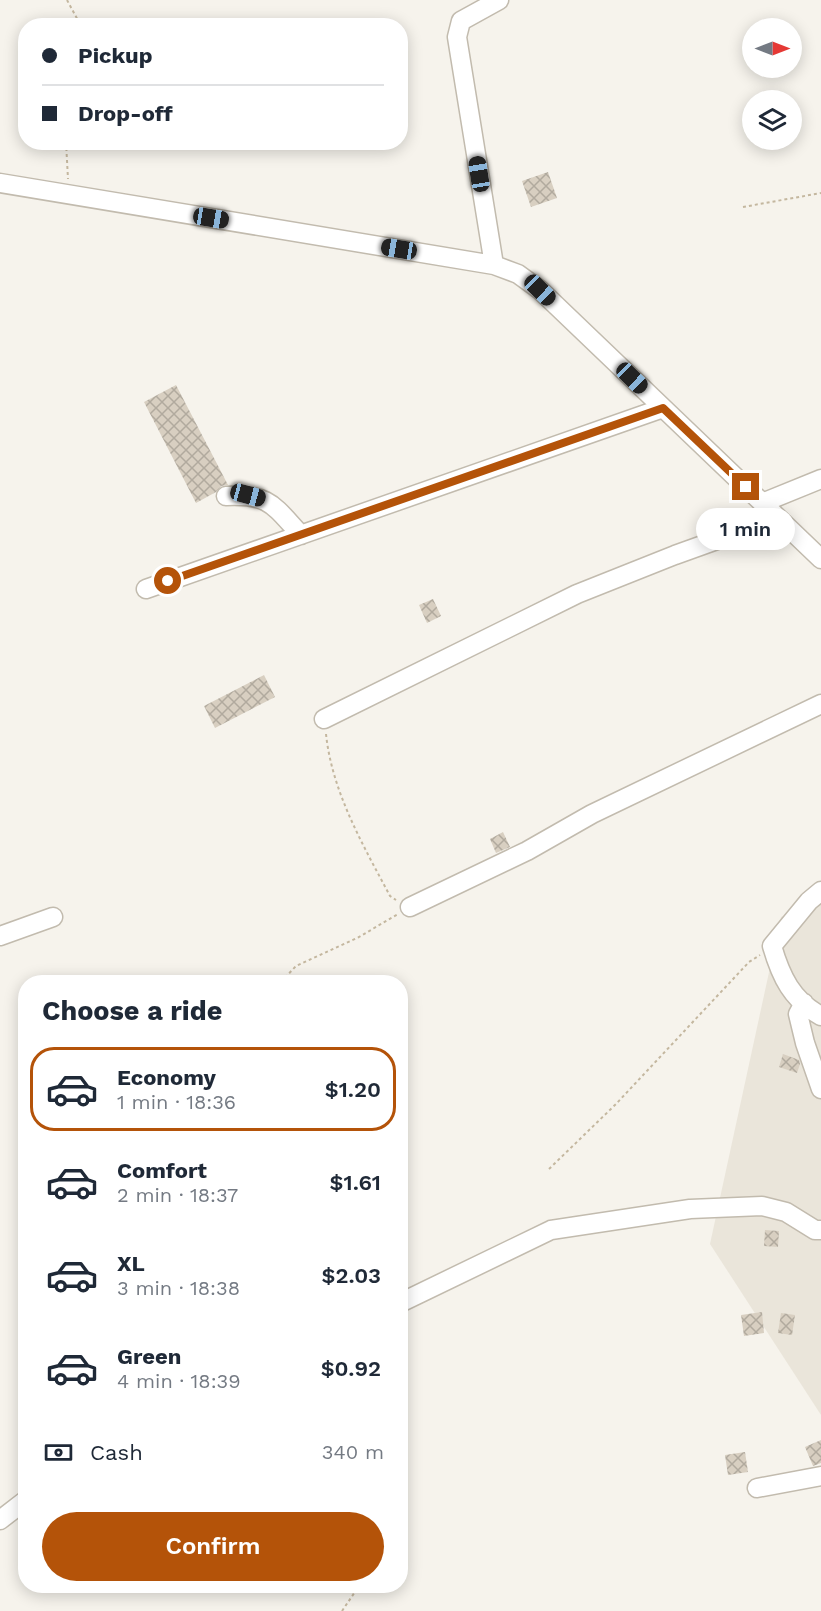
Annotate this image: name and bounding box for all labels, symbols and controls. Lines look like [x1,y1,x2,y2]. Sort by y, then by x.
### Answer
north arrow [742,18,802,78]
map controls [742,18,802,150]
text: Pickup [78,43,153,68]
button: layers [742,90,802,150]
text: Drop-off [78,101,173,126]
car [467,155,491,193]
car [192,206,230,230]
car [380,237,418,261]
car [521,271,559,309]
car [613,359,651,397]
route end [732,473,759,500]
car [228,482,268,508]
callout: 1 min [696,508,795,550]
text: 1 min [720,517,771,541]
route start [154,567,181,594]
text: Choose a ride [42,995,222,1027]
icon: car [45,1062,99,1116]
text: Economy [117,1065,216,1090]
text: $1.20 [325,1077,381,1102]
text: 1 min · 18:36 [117,1090,236,1114]
icon: car [45,1155,99,1209]
text: Comfort [117,1158,207,1183]
text: $1.61 [330,1170,381,1195]
text: 2 min · 18:37 [117,1183,238,1207]
icon: car [45,1248,99,1302]
text: XL [117,1251,145,1276]
text: $2.03 [322,1263,381,1288]
text: 3 min · 18:38 [117,1276,240,1300]
icon: car [45,1341,99,1395]
text: Green [117,1344,181,1369]
text: $0.92 [321,1356,381,1381]
text: 4 min · 18:39 [117,1369,241,1393]
icon: cash [42,1436,75,1469]
text: Cash [90,1440,143,1465]
text: 340 m [322,1440,384,1464]
button: Confirm [42,1512,384,1581]

